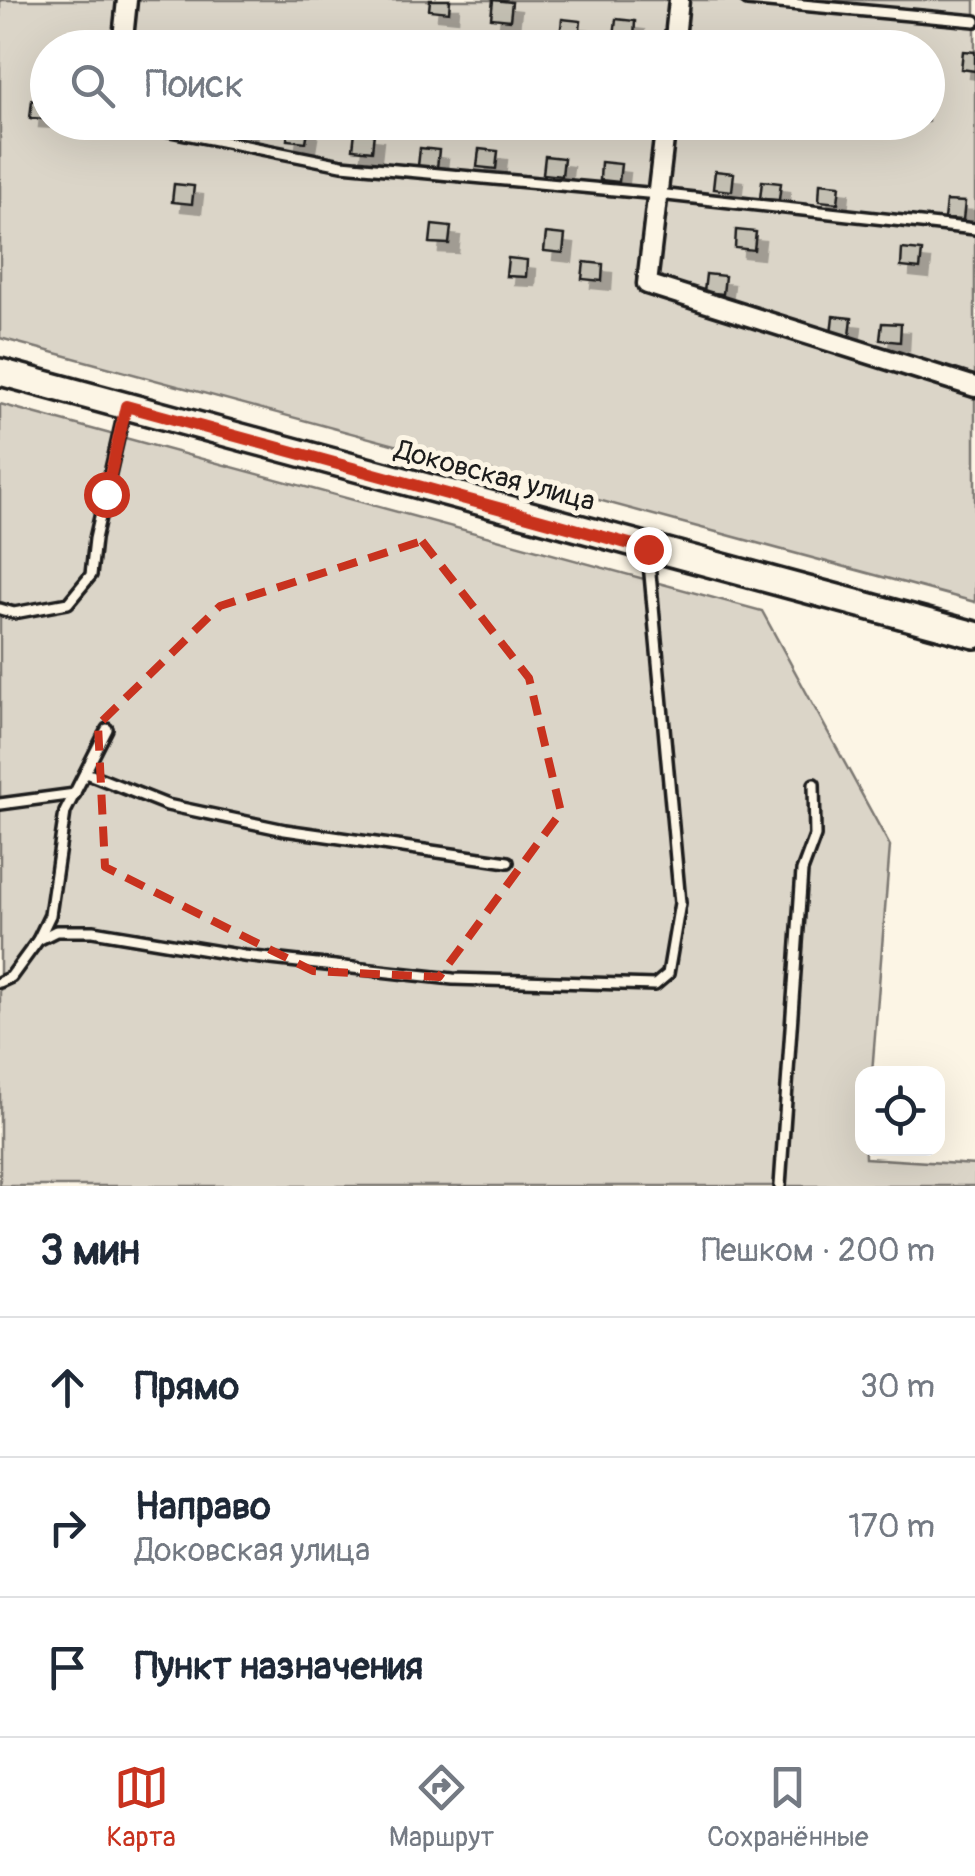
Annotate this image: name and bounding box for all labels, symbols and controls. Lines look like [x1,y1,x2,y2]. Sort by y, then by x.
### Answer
search box [30,30,945,140]
icon: search [65,58,120,113]
text: Поиск [145,61,244,109]
street label: Доковская улица [390,432,599,520]
route start [84,472,130,518]
route end [626,527,672,573]
map controls [855,1066,945,1156]
button: locate [855,1066,945,1156]
text: 3 мин [40,1225,140,1277]
text: Пешком · 200 m [701,1231,935,1271]
icon: ahead [40,1360,95,1415]
text: Прямо [135,1363,239,1411]
text: 30 m [860,1367,935,1407]
text: Направо [135,1483,271,1531]
icon: right [40,1500,95,1555]
text: 170 m [848,1507,935,1547]
text: Доковская улица [135,1531,370,1571]
icon: arrive [40,1640,95,1695]
text: Пункт назначения [135,1643,423,1691]
tab: Карта [106,1760,176,1855]
tab: Маршрут [389,1760,494,1855]
tab: Сохранённые [707,1760,869,1855]

